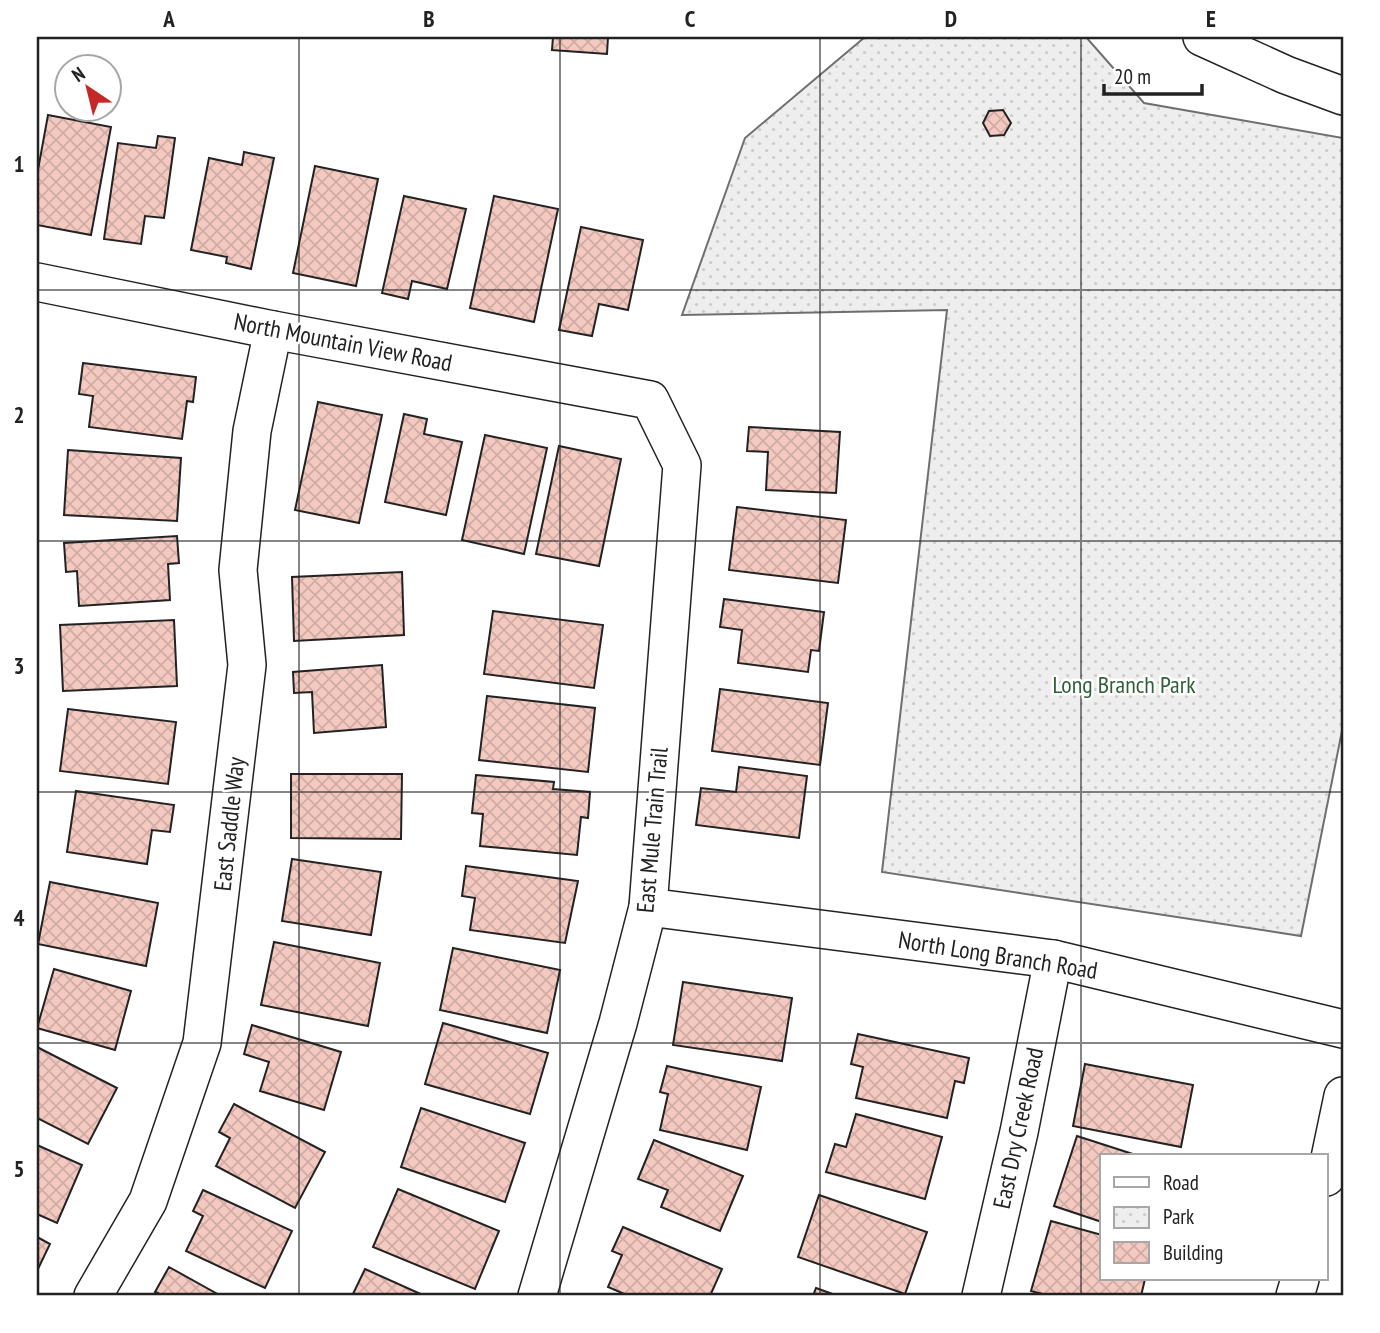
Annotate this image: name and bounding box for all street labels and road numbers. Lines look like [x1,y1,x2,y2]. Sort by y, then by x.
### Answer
street label: North Mountain View Road [231,306,455,378]
street label: East Mule Train Trail [629,746,675,914]
street label: East Saddle Way [207,755,251,893]
street label: North Long Branch Road [896,924,1100,986]
street label: East Dry Creek Road [986,1045,1050,1211]

